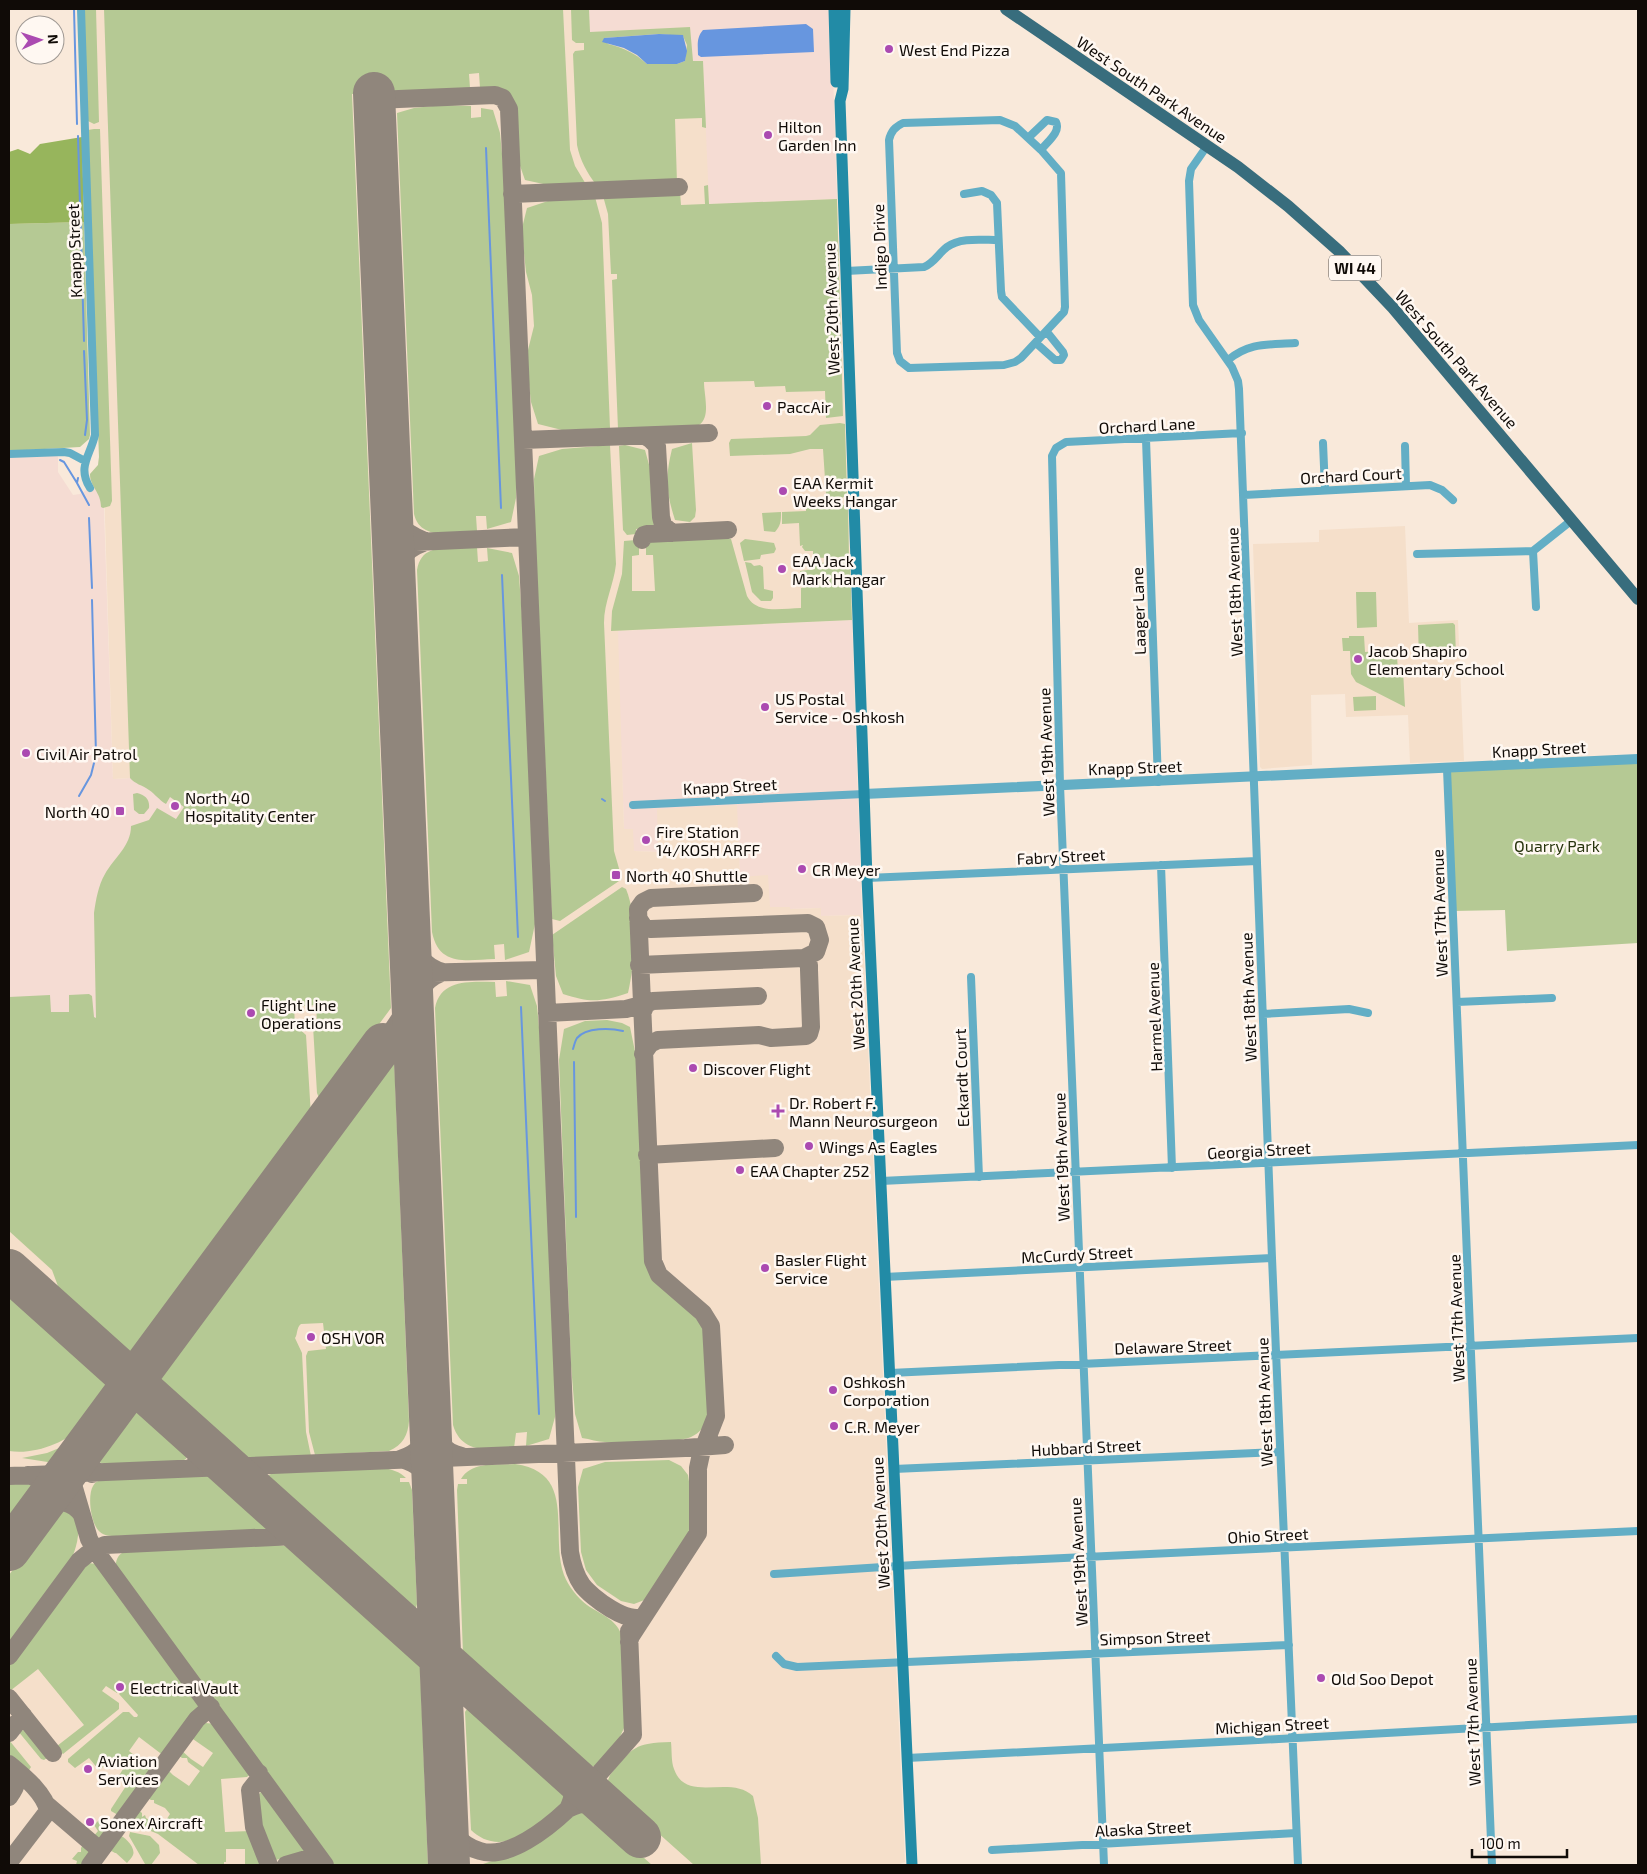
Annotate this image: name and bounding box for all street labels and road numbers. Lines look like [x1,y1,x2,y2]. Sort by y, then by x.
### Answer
street label: West South Park Avenue [1073,32,1231,146]
street label: Knapp Street [63,204,85,298]
street label: Indigo Drive [868,204,890,290]
street label: West 20th Avenue [819,243,843,375]
road number: WI 44 [1329,256,1381,280]
street label: West South Park Avenue [1392,286,1522,432]
street label: Orchard Lane [1098,413,1196,437]
street label: Orchard Court [1300,463,1402,487]
street label: West 18th Avenue [1222,527,1246,657]
street label: Laager Lane [1127,567,1149,655]
street label: West 19th Avenue [1034,687,1058,817]
street label: Knapp Street [1491,737,1587,761]
street label: Knapp Street [1088,756,1182,778]
street label: Knapp Street [682,774,778,798]
street label: Fabry Street [1016,844,1106,868]
street label: West 17th Avenue [1427,849,1451,977]
street label: West 20th Avenue [842,918,868,1050]
street label: West 18th Avenue [1236,932,1260,1062]
street label: Harmel Avenue [1143,962,1165,1072]
street label: Eckardt Court [950,1028,972,1128]
street label: West 19th Avenue [1049,1092,1073,1222]
street label: Georgia Street [1207,1138,1311,1162]
street label: McCurdy Street [1021,1242,1133,1266]
street label: West 17th Avenue [1444,1254,1468,1382]
street label: Delaware Street [1114,1334,1232,1358]
street label: West 18th Avenue [1252,1337,1276,1467]
street label: Hubbard Street [1030,1435,1142,1459]
street label: West 20th Avenue [867,1457,893,1589]
street label: West 19th Avenue [1065,1497,1091,1627]
street label: Ohio Street [1227,1523,1309,1547]
street label: Simpson Street [1099,1626,1211,1648]
street label: West 17th Avenue [1460,1658,1484,1786]
street label: Michigan Street [1215,1713,1329,1737]
street label: Alaska Street [1094,1816,1192,1840]

